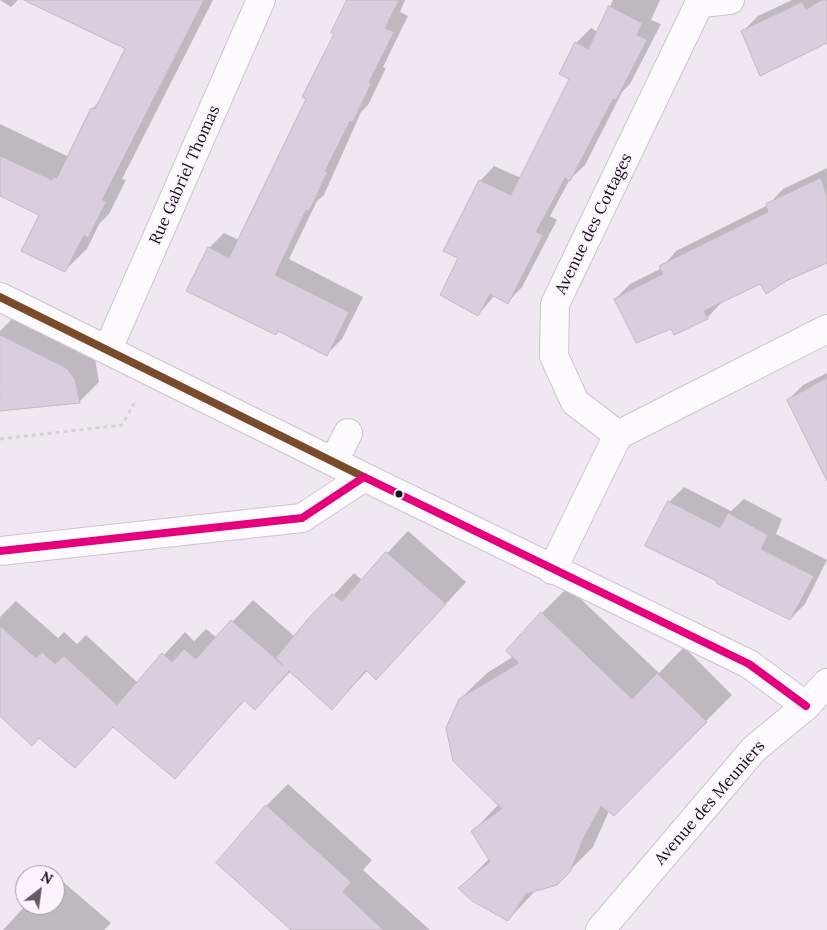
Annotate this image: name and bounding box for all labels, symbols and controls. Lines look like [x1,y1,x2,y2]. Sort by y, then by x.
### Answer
street label: Rue Gabriel Thomas [146,103,224,247]
street label: Avenue des Cottages [551,150,637,298]
unlabelled marker [394,489,404,499]
street label: Avenue des Meuniers [651,737,769,869]
north arrow [15,865,65,915]
text: N [38,867,56,888]

